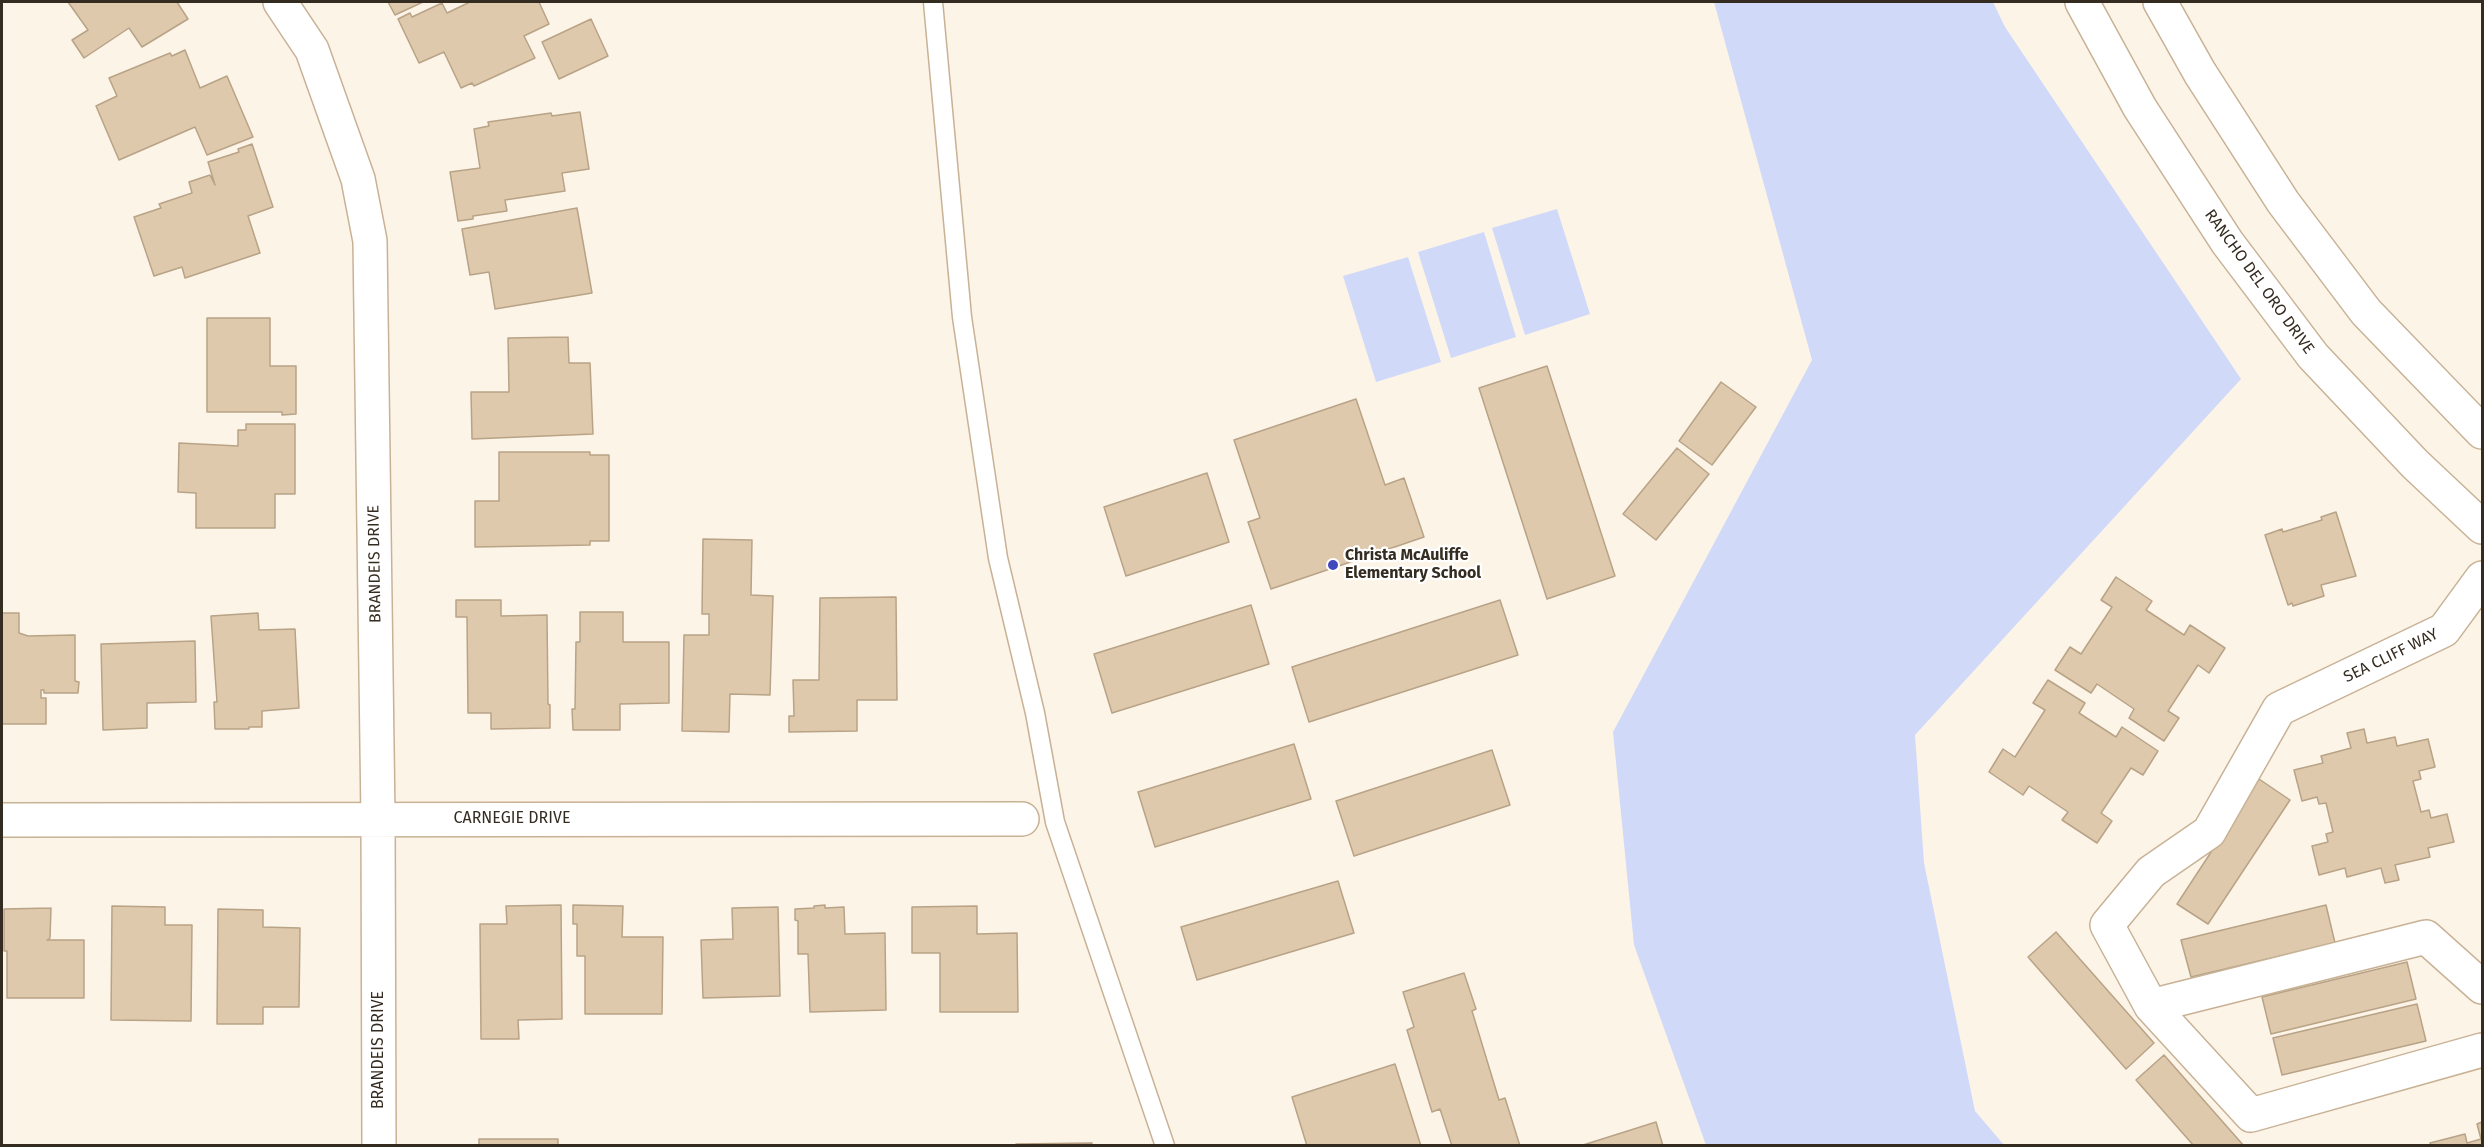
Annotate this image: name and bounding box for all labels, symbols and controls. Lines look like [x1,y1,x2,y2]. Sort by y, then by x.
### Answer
street label: RANCHO DEL ORO DRIVE [2200,206,2318,358]
street label: BRANDEIS DRIVE [364,505,386,623]
place label: Christa McAuliffe Elementary School [1345,546,1481,584]
marker: Christa McAuliffe Elementary School [1326,558,1340,572]
street label: SEA CLIFF WAY [2341,625,2441,687]
street label: CARNEGIE DRIVE [454,809,570,829]
street label: BRANDEIS DRIVE [369,991,389,1109]

